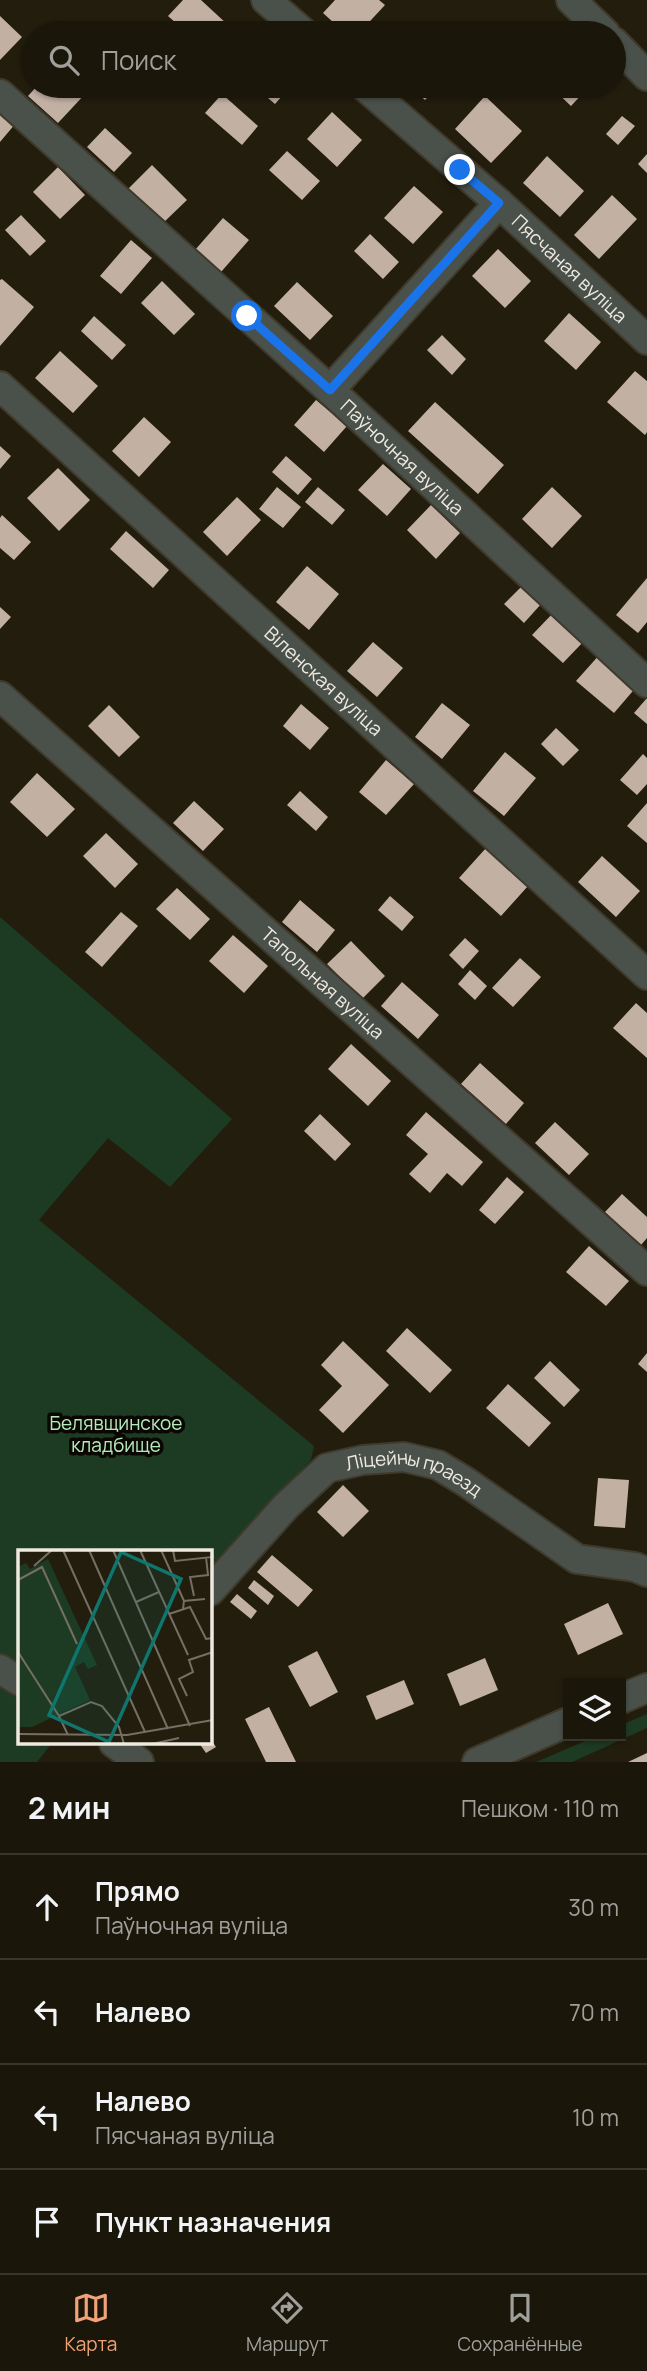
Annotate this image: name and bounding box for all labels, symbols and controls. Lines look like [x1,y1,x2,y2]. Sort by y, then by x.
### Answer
search box [21,21,626,98]
icon: search [45,41,83,79]
text: Поиск [101,42,176,78]
route end [444,154,475,185]
street label: Пясчаная вуліца [506,208,633,329]
route start [231,300,262,331]
street label: Паўночная вуліца [335,393,470,521]
street label: Віленская вуліца [259,620,389,742]
street label: Тапольная вуліца [256,921,390,1045]
park label: Белявщинское кладбище [50,1410,182,1458]
street label: Ліцейны праезд [343,1444,488,1502]
inset map [18,1550,212,1744]
map controls [563,1678,626,1741]
button: layers [563,1678,626,1741]
text: 2 мин [28,1787,111,1828]
text: Пешком · 110 m [461,1792,619,1824]
text: Прямо [95,1873,180,1909]
icon: ahead [28,1888,66,1926]
text: 30 m [568,1891,619,1923]
text: Паўночная вуліца [95,1909,288,1941]
icon: left [28,1993,66,2031]
text: Налево [95,1994,191,2030]
text: 70 m [569,1996,619,2028]
text: Налево [95,2083,191,2119]
icon: left [28,2098,66,2136]
text: 10 m [572,2101,619,2133]
text: Пясчаная вуліца [95,2119,275,2151]
icon: arrive [28,2203,66,2241]
text: Пункт назначения [95,2204,331,2240]
tab: Карта [64,2289,117,2357]
tab: Маршрут [246,2289,329,2357]
tab: Сохранённые [458,2289,583,2357]

